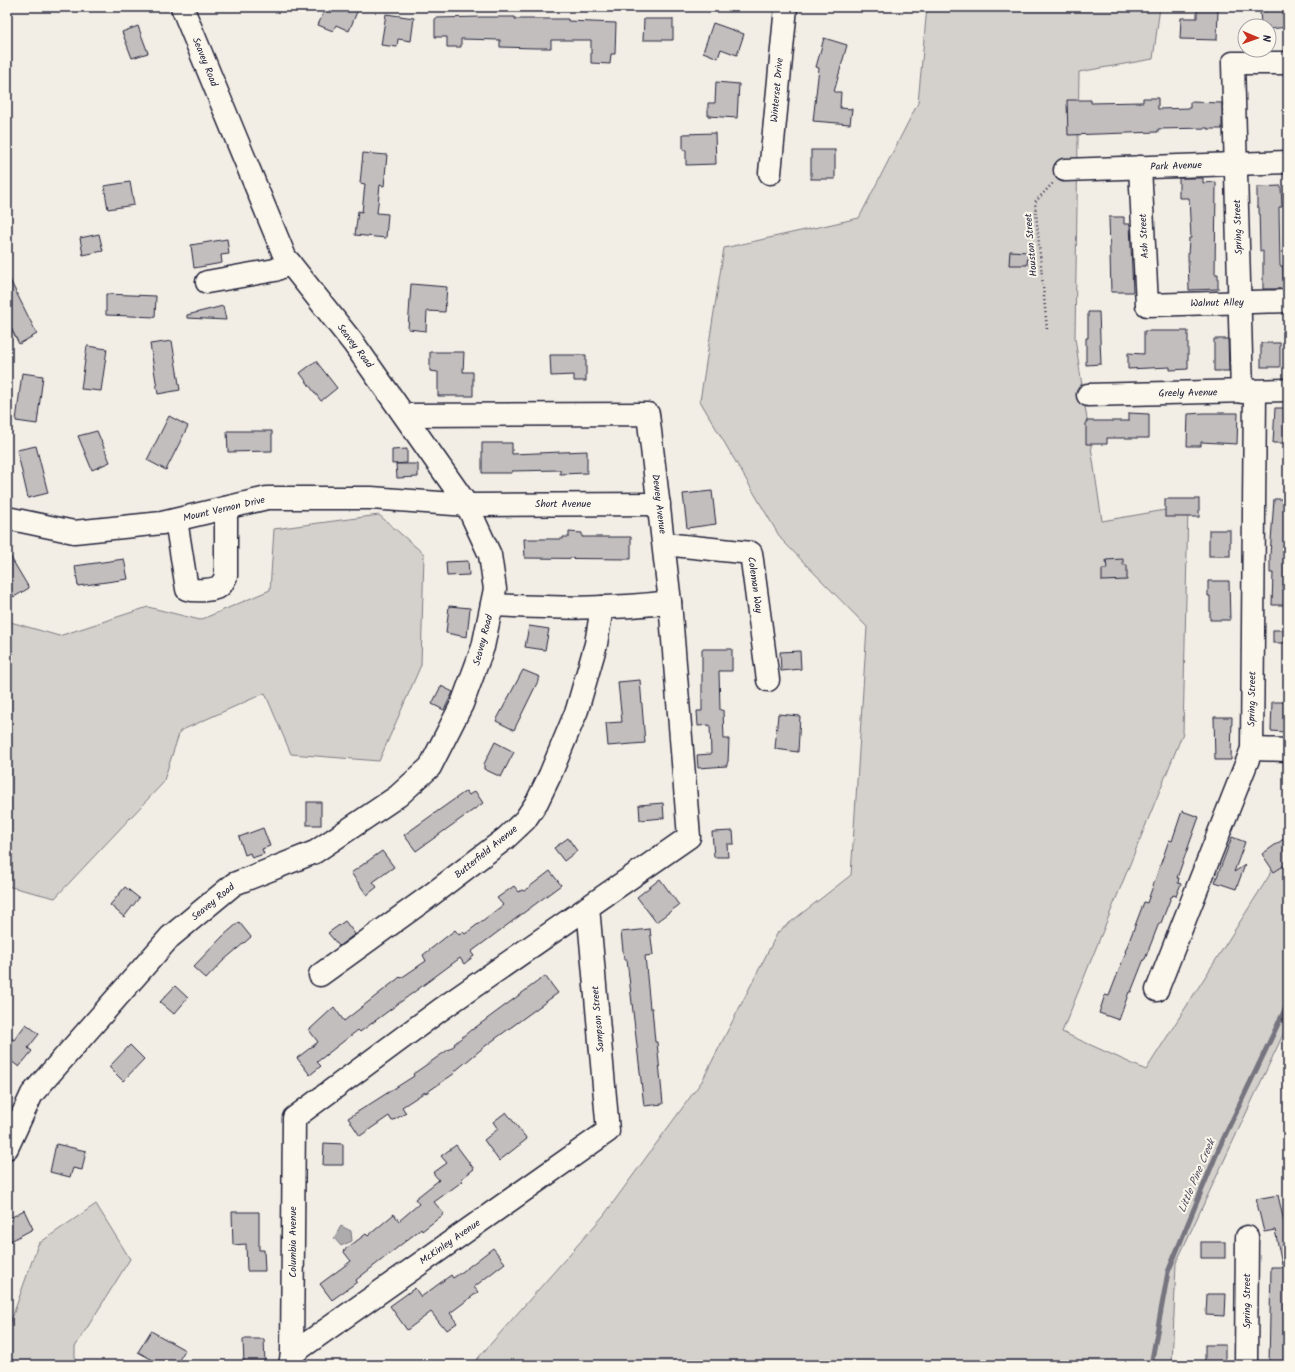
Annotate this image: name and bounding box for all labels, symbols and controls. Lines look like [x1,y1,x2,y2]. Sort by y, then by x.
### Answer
north arrow [1237,18,1277,58]
street label: Seavey Road [188,35,223,90]
text: N [1257,35,1275,42]
street label: Winterset Drive [766,57,788,123]
street label: Park Avenue [1150,157,1203,175]
street label: Spring Street [1229,199,1247,255]
street label: Houston Street [1020,213,1042,277]
street label: Ash Street [1135,213,1153,259]
street label: Walnut Alley [1190,295,1244,311]
street label: Seavey Road [333,320,378,372]
street label: Greely Avenue [1158,384,1218,402]
street label: Dewey Avenue [647,473,671,535]
street label: Mount Vernon Drive [181,492,267,526]
street label: Short Avenue [535,496,591,512]
street label: Coleman Way [743,556,767,614]
street label: Seavey Road [469,612,498,667]
street label: Spring Street [1244,671,1260,727]
street label: Butterfield Avenue [451,821,521,883]
street label: Seavey Road [188,879,239,925]
street label: Sampson Street [587,985,609,1053]
water label: Little Pine Creek [1173,1135,1221,1216]
street label: Columbia Avenue [285,1206,301,1278]
street label: McKinley Avenue [416,1215,484,1269]
street label: Spring Street [1239,1273,1255,1329]

